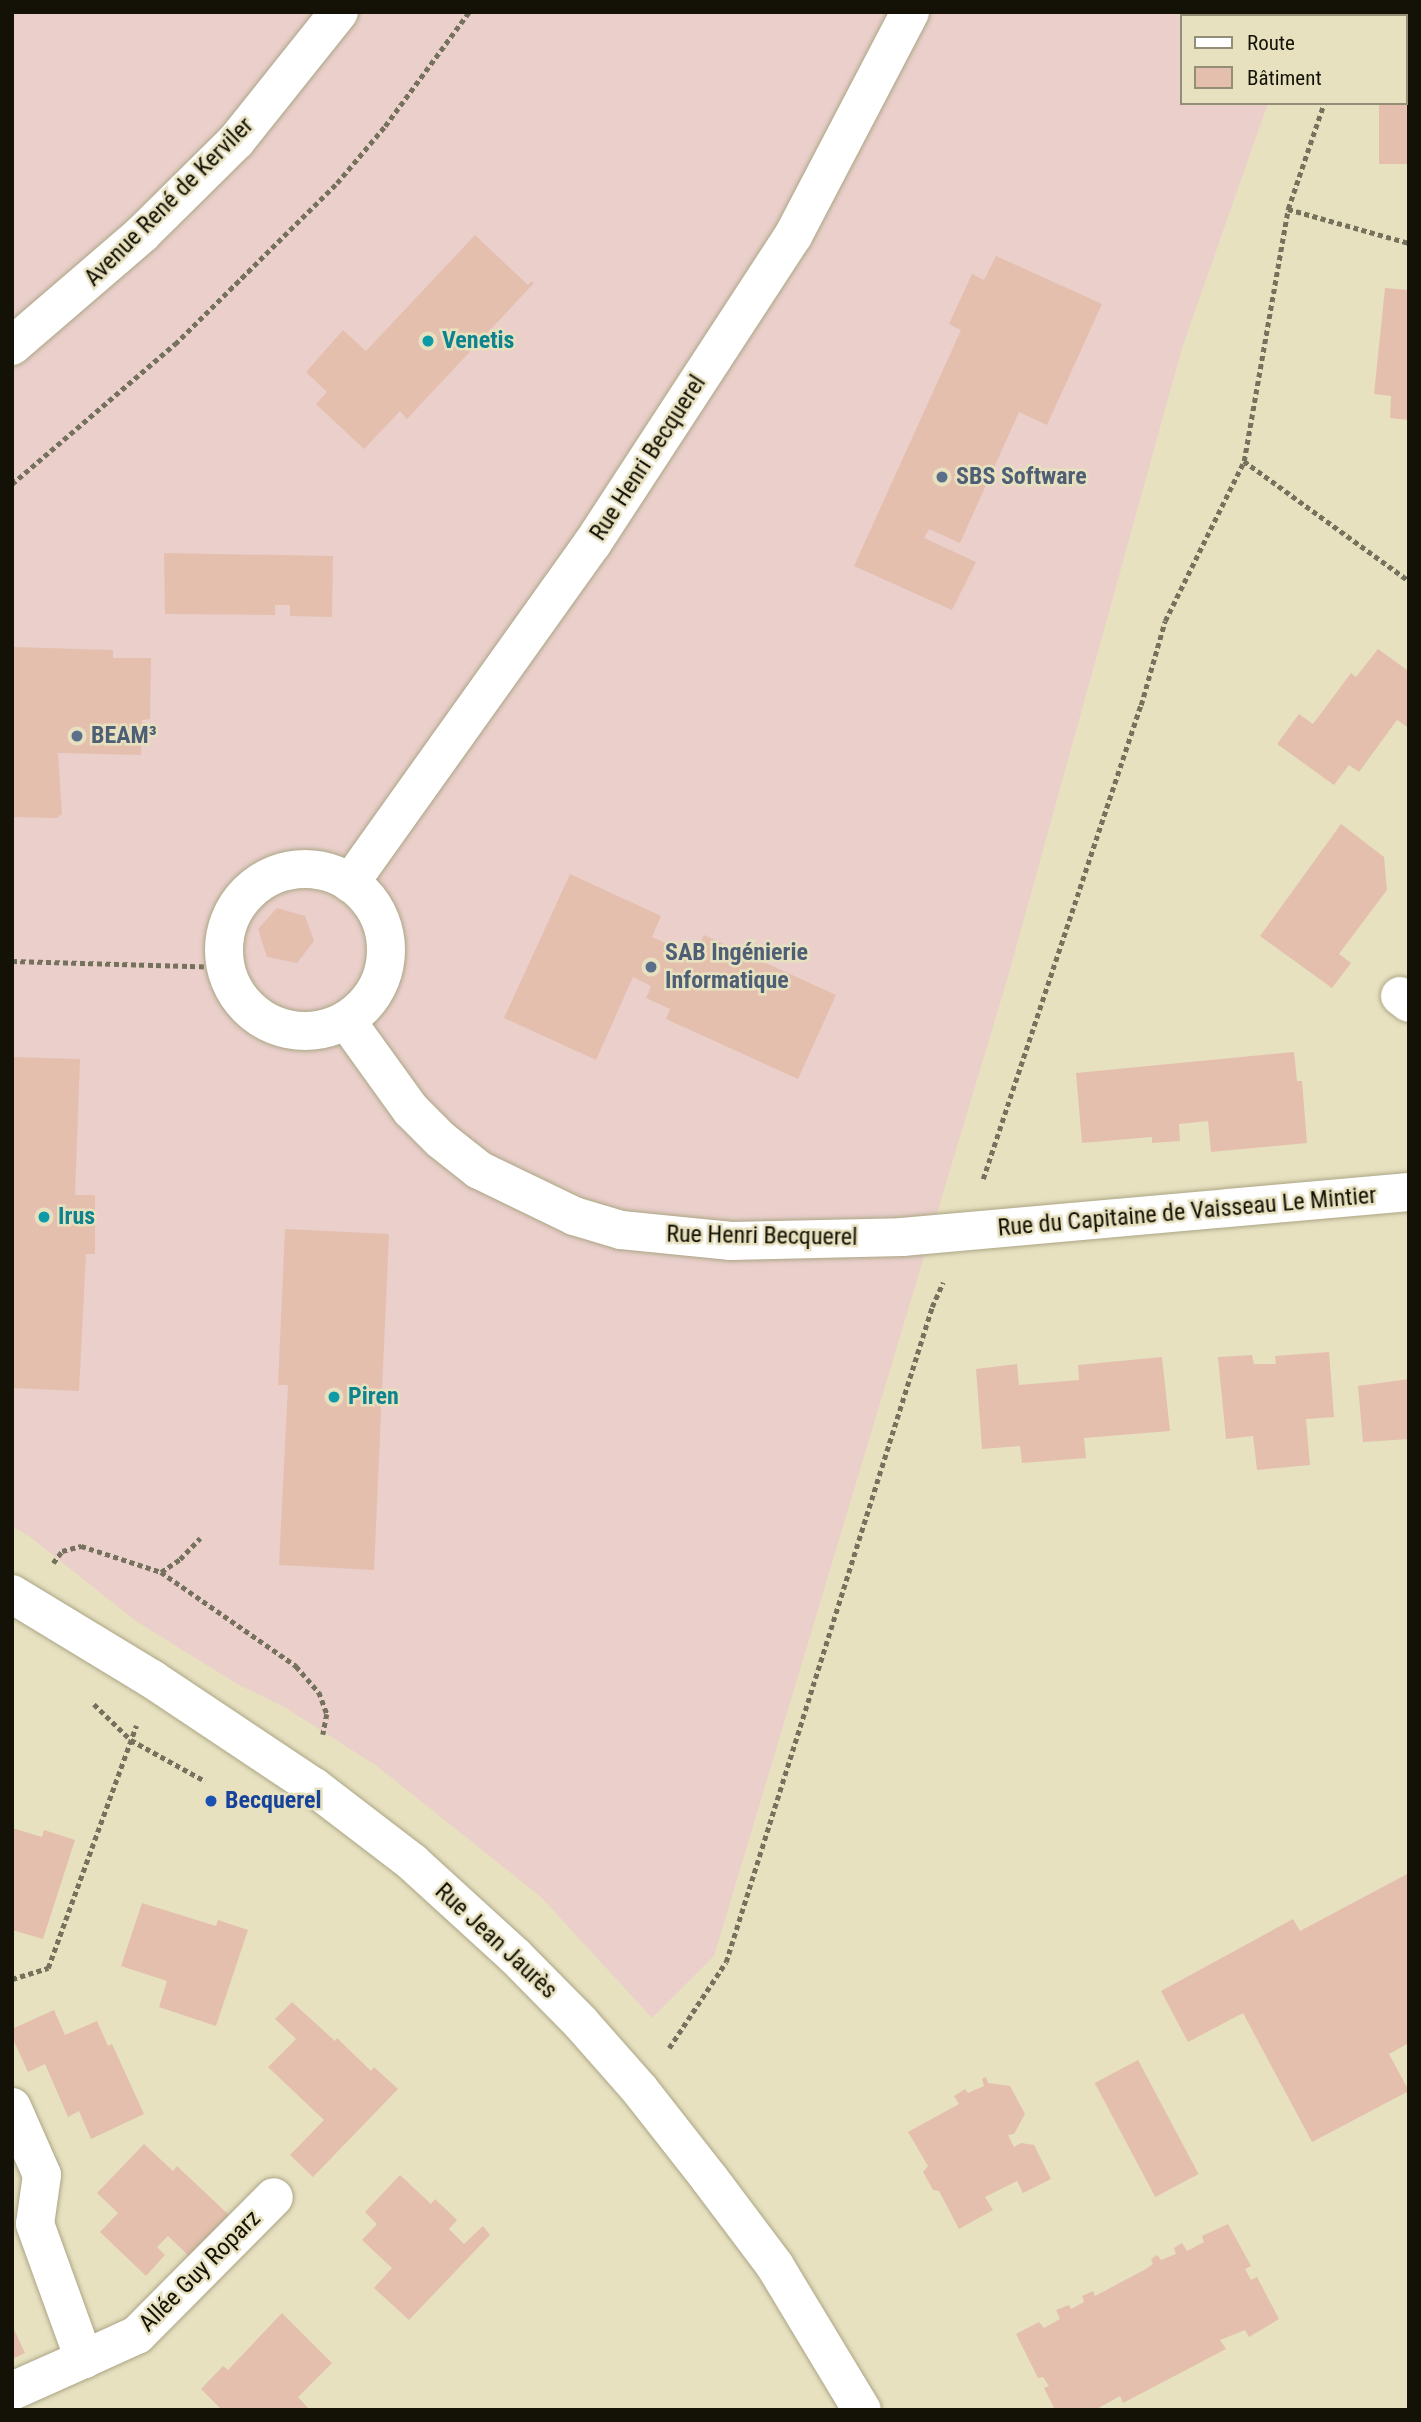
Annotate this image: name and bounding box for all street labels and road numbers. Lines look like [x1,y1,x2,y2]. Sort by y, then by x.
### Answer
street label: Avenue René de Kerviler [79,112,259,292]
street label: Rue Henri Becquerel [584,370,712,546]
street label: Rue du Capitaine de Vaisseau Le Mintier [996,1181,1378,1243]
street label: Rue Henri Becquerel [666,1220,858,1252]
street label: Rue Jean Jaurès [429,1877,563,2005]
street label: Allée Guy Roparz [133,2204,267,2338]

